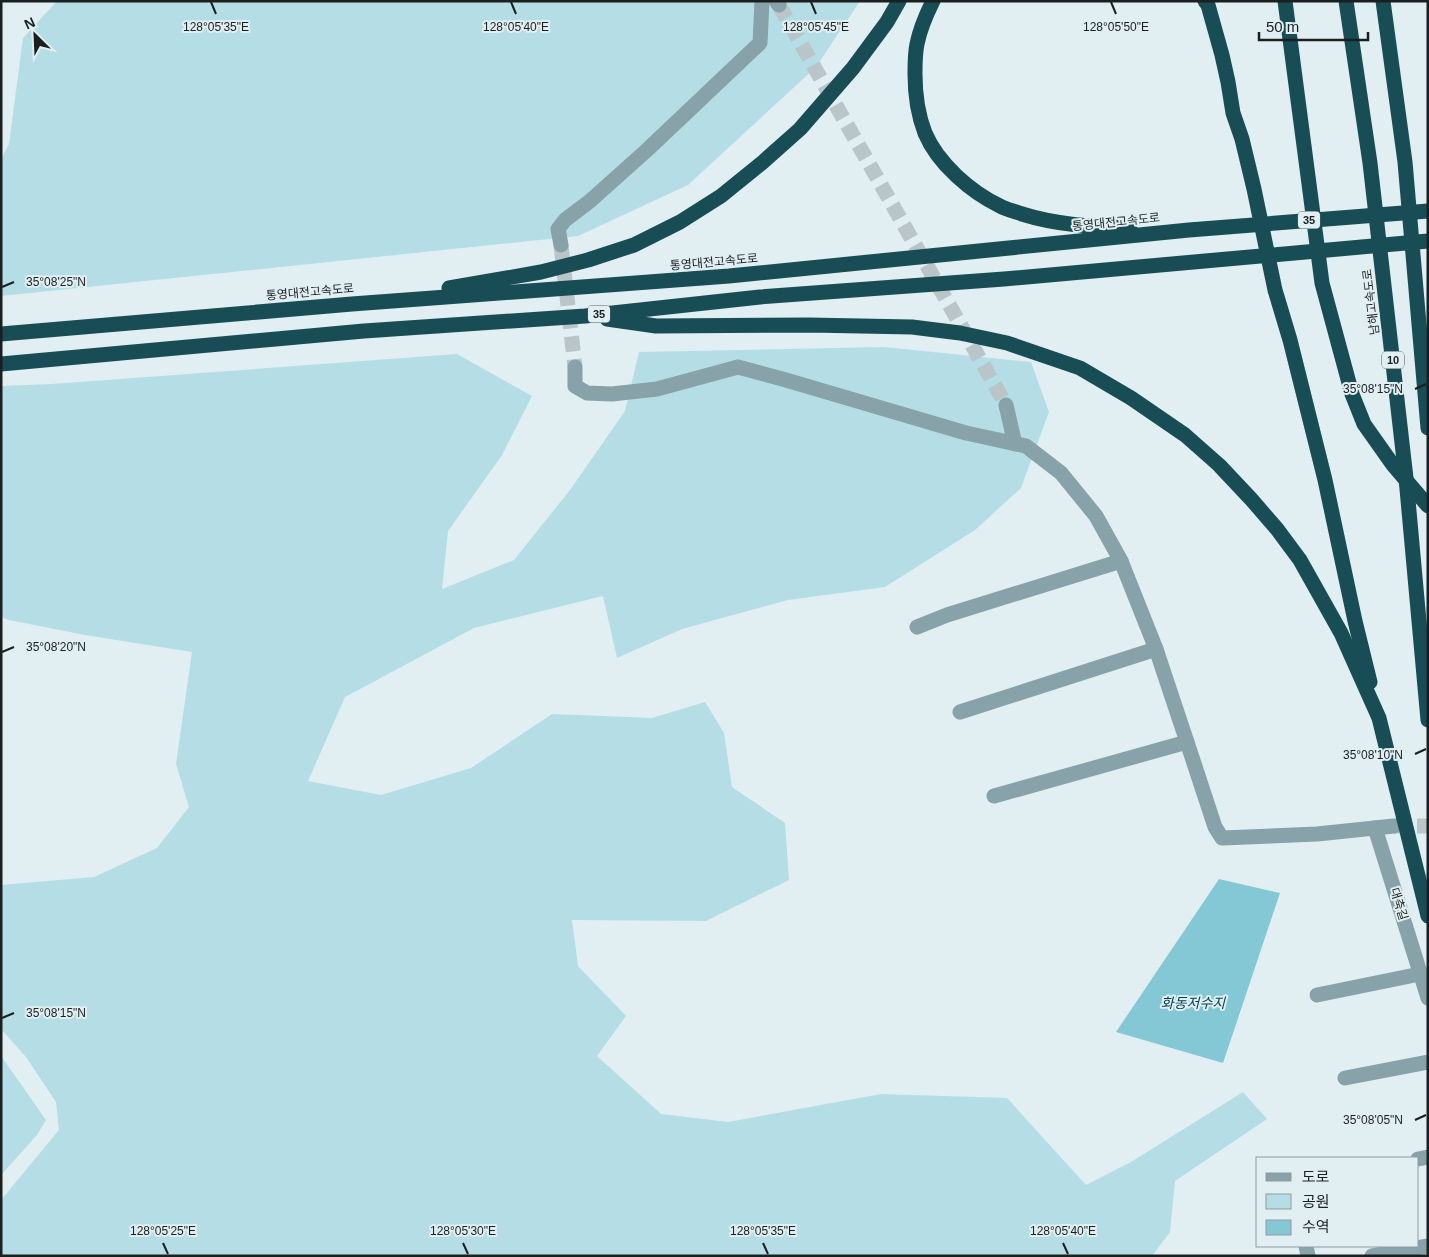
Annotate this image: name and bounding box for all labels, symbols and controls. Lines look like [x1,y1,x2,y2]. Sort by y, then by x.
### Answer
north arrow [10,10,60,60]
scale bar [1259,10,1368,42]
text: N [22,14,38,32]
text: 50 m [1266,18,1299,35]
text: 128°05'35"E [183,20,249,34]
text: 128°05'40"E [483,20,549,34]
text: 128°05'45"E [783,20,849,34]
text: 128°05'50"E [1083,20,1149,34]
street label: 통영대전고속도로 [1071,210,1161,234]
road number: 35 [1298,212,1320,228]
street label: 통영대전고속도로 [669,251,759,273]
street label: 남해고속도로 [1360,268,1382,336]
text: 35°08'25"N [26,275,86,289]
street label: 통영대전고속도로 [265,281,355,303]
road number: 35 [588,306,610,322]
road number: 10 [1382,352,1404,368]
text: 35°08'15"N [1343,382,1403,396]
text: 35°08'20"N [26,640,86,654]
text: 35°08'10"N [1343,748,1403,762]
street label: 대축길 [1387,886,1411,922]
water label: 화동저수지 [1161,995,1226,1011]
text: 35°08'15"N [26,1006,86,1020]
text: 35°08'05"N [1343,1113,1403,1127]
legend [1256,1157,1419,1247]
text: 도로 [1302,1168,1330,1185]
text: 공원 [1302,1193,1330,1210]
text: 수역 [1302,1218,1330,1235]
text: 128°05'25"E [130,1224,196,1238]
text: 128°05'30"E [430,1224,496,1238]
text: 128°05'35"E [730,1224,796,1238]
text: 128°05'40"E [1030,1224,1096,1238]

